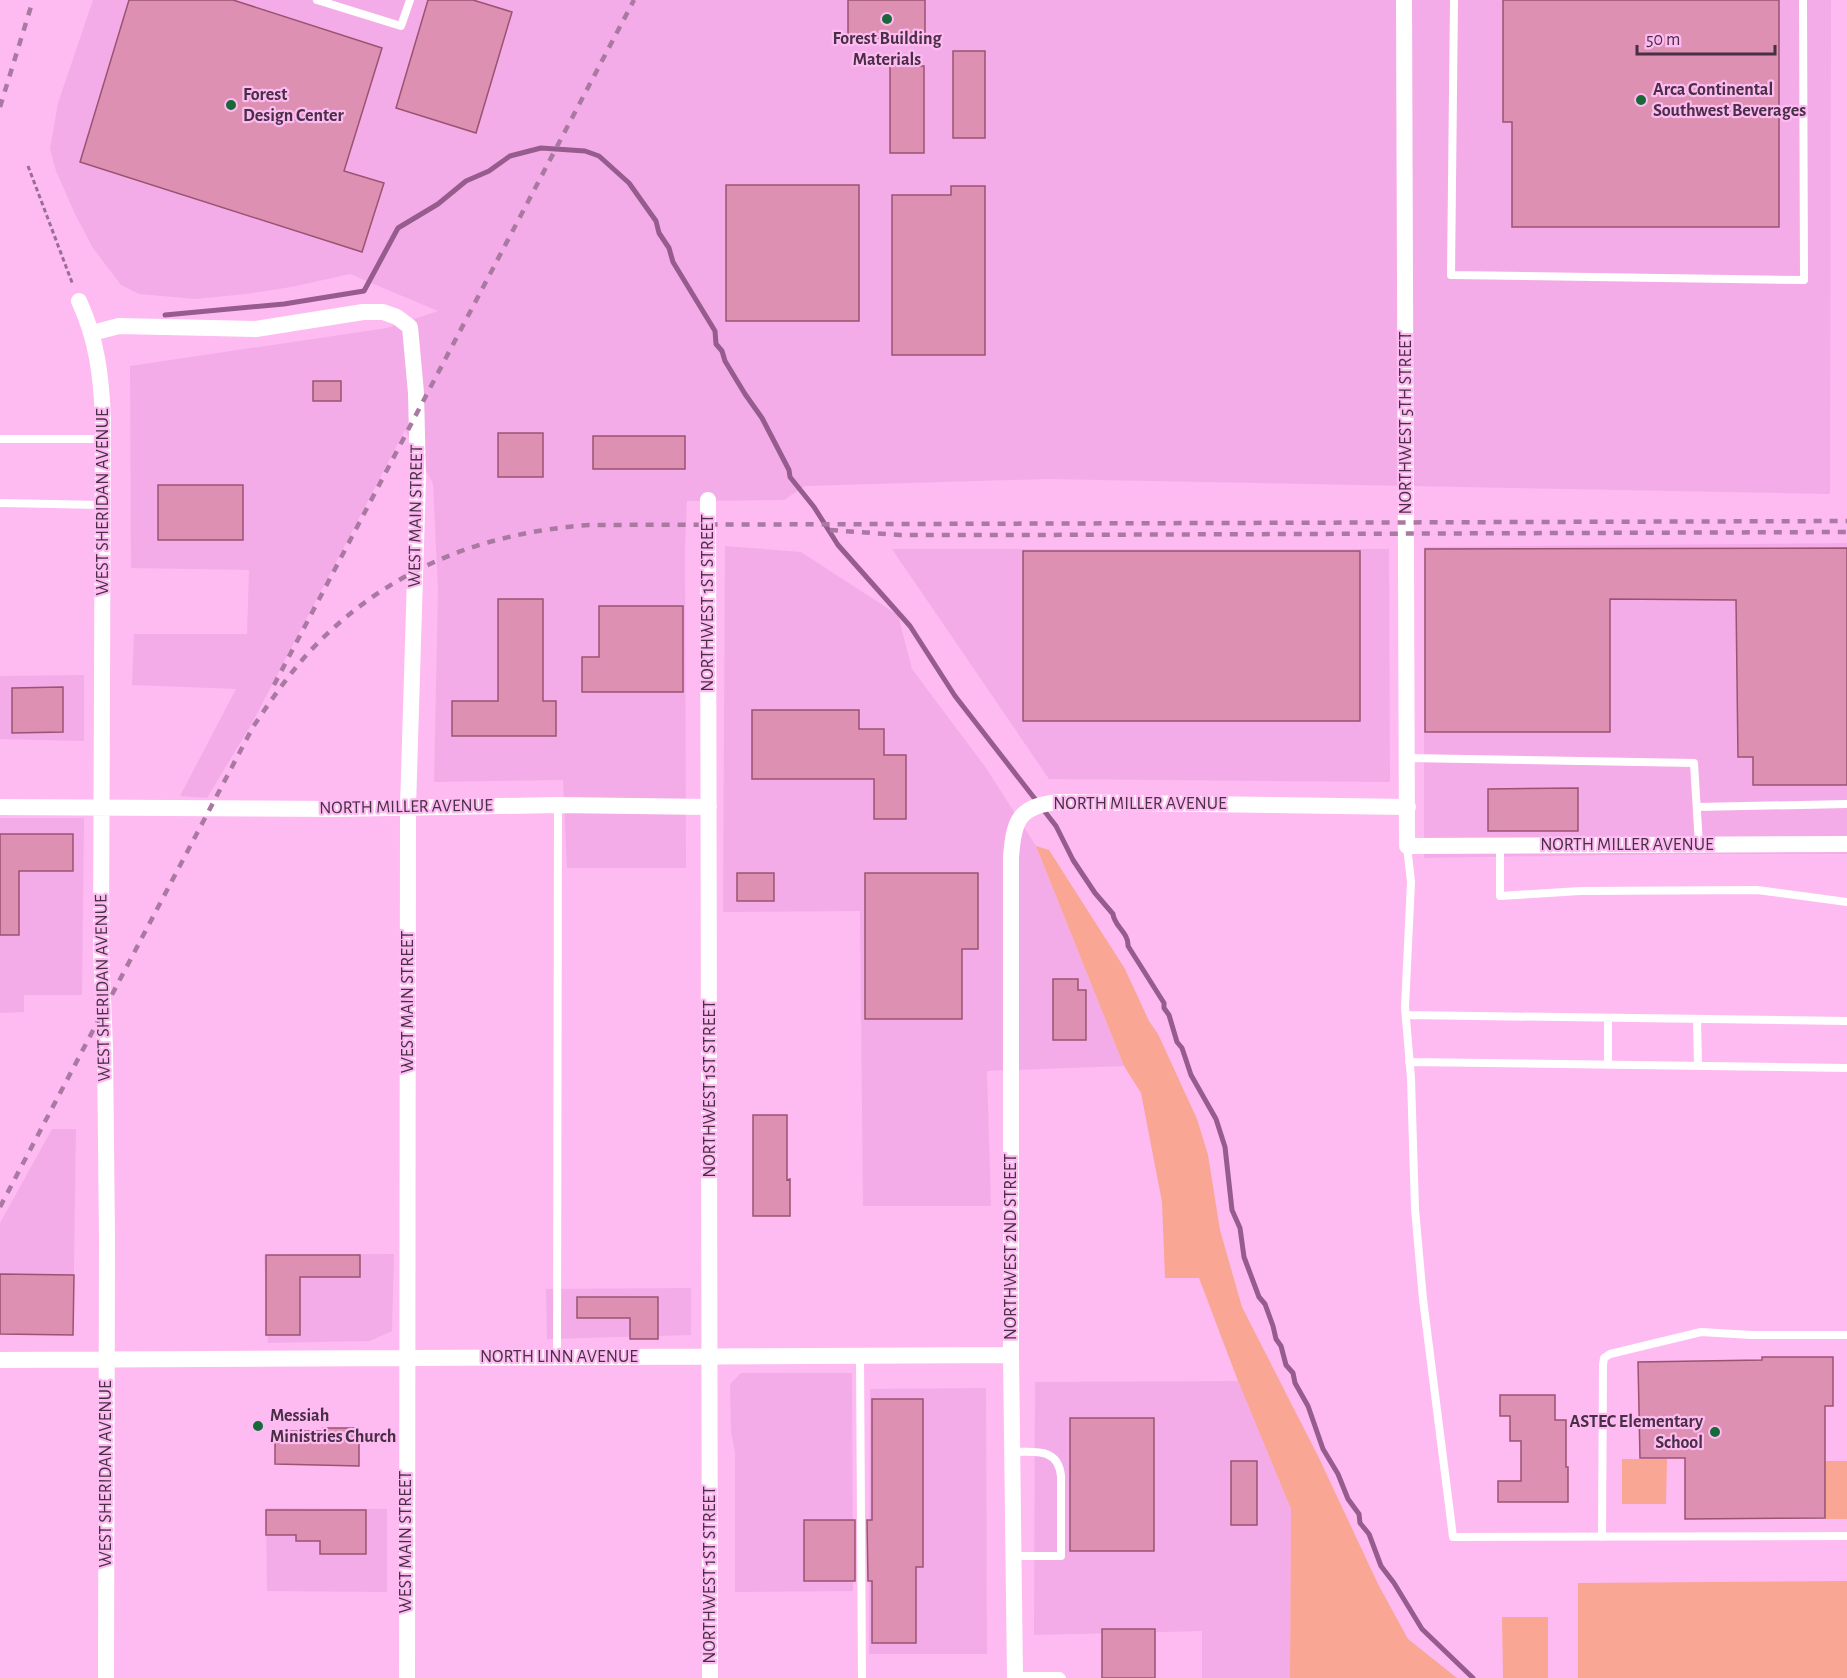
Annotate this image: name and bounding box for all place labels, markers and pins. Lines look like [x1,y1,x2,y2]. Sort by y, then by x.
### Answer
marker: Forest Building Materials [880,12,894,26]
place label: Forest Building Materials [833,30,942,69]
place label: Arca Continental Southwest Beverages [1653,81,1806,120]
place label: Forest Design Center [243,86,345,125]
marker: Arca Continental Southwest Beverages [1634,93,1648,107]
marker: Forest Design Center [224,98,238,112]
place label: Messiah Ministries Church [270,1407,396,1446]
place label: ASTEC Elementary School [1569,1413,1704,1452]
marker: Messiah Ministries Church [251,1419,265,1433]
marker: ASTEC Elementary School [1708,1425,1722,1439]

